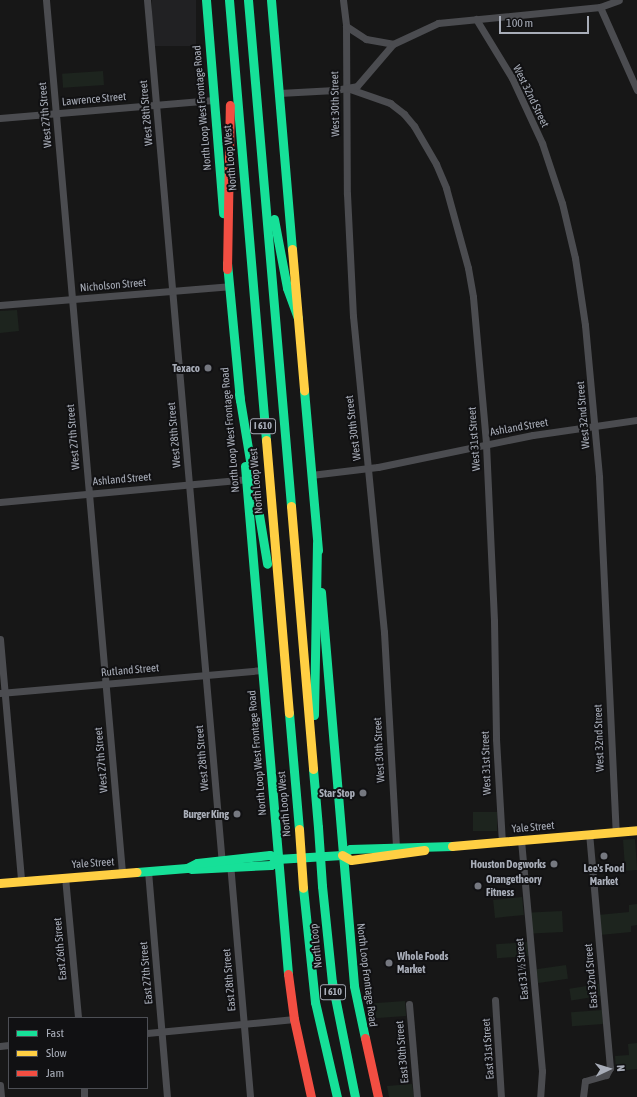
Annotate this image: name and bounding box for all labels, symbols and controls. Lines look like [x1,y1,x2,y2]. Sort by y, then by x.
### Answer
scale bar [501,8,591,34]
text: 100 m [506,16,533,30]
street label: North Loop West Frontage Road [190,45,214,171]
street label: West 32nd Street [510,63,552,129]
street label: West 30th Street [328,71,342,137]
street label: West 28th Street [137,80,155,146]
street label: West 27th Street [36,82,54,148]
street label: Lawrence Street [61,90,127,108]
street label: North Loop West [221,125,239,191]
street label: Nicholson Street [79,276,147,294]
place label: Texaco [172,361,200,375]
marker: Texaco [203,363,213,373]
street label: North Loop West Frontage Road [218,367,242,493]
street label: West 32nd Street [573,381,593,449]
street label: West 30th Street [342,395,364,461]
street label: West 28th Street [165,402,183,468]
street label: West 27th Street [64,404,82,470]
street label: West 31st Street [465,407,483,471]
street label: Ashland Street [489,415,549,439]
road number: I 610 [249,418,277,434]
street label: North Loop West [247,448,265,514]
street label: Ashland Street [92,470,152,488]
street label: Rutland Street [100,661,160,679]
street label: North Loop West Frontage Road [245,690,269,816]
street label: West 32nd Street [591,704,607,772]
street label: West 30th Street [371,717,387,783]
street label: West 28th Street [193,725,211,791]
street label: West 27th Street [92,727,110,793]
street label: West 31st Street [478,731,494,795]
street label: North Loop West [275,771,293,837]
place label: Star Stop [319,786,355,800]
marker: Star Stop [358,788,368,798]
place label: Burger King [183,807,229,821]
marker: Burger King [232,809,242,819]
street label: Yale Street [511,819,555,835]
marker: Lee's Food Market [599,851,609,861]
street label: Yale Street [71,855,115,871]
place label: Houston Dogworks [471,857,546,871]
marker: Houston Dogworks [549,859,559,869]
place label: Lee's Food Market [584,862,624,888]
place label: Orangetheory Fitness [486,873,542,899]
marker: Orangetheory Fitness [473,881,483,891]
street label: East 26th Street [51,917,69,981]
street label: North Loop Frontage Road [354,922,380,1028]
street label: North Loop [307,923,325,969]
street label: East 31½ Street [513,938,531,1000]
street label: East 27th Street [137,941,155,1005]
street label: East 32nd Street [582,943,600,1009]
street label: East 28th Street [220,948,238,1012]
place label: Whole Foods Market [397,950,448,976]
marker: Whole Foods Market [384,958,394,968]
road number: I 610 [319,984,347,1000]
legend [8,1017,148,1089]
street label: East 31st Street [479,1018,497,1080]
street label: East 30th Street [393,1020,411,1084]
text: Fast [46,1026,64,1040]
text: Slow [46,1046,67,1060]
north arrow [589,1049,629,1089]
text: N [615,1065,627,1072]
text: Jam [46,1066,64,1080]

